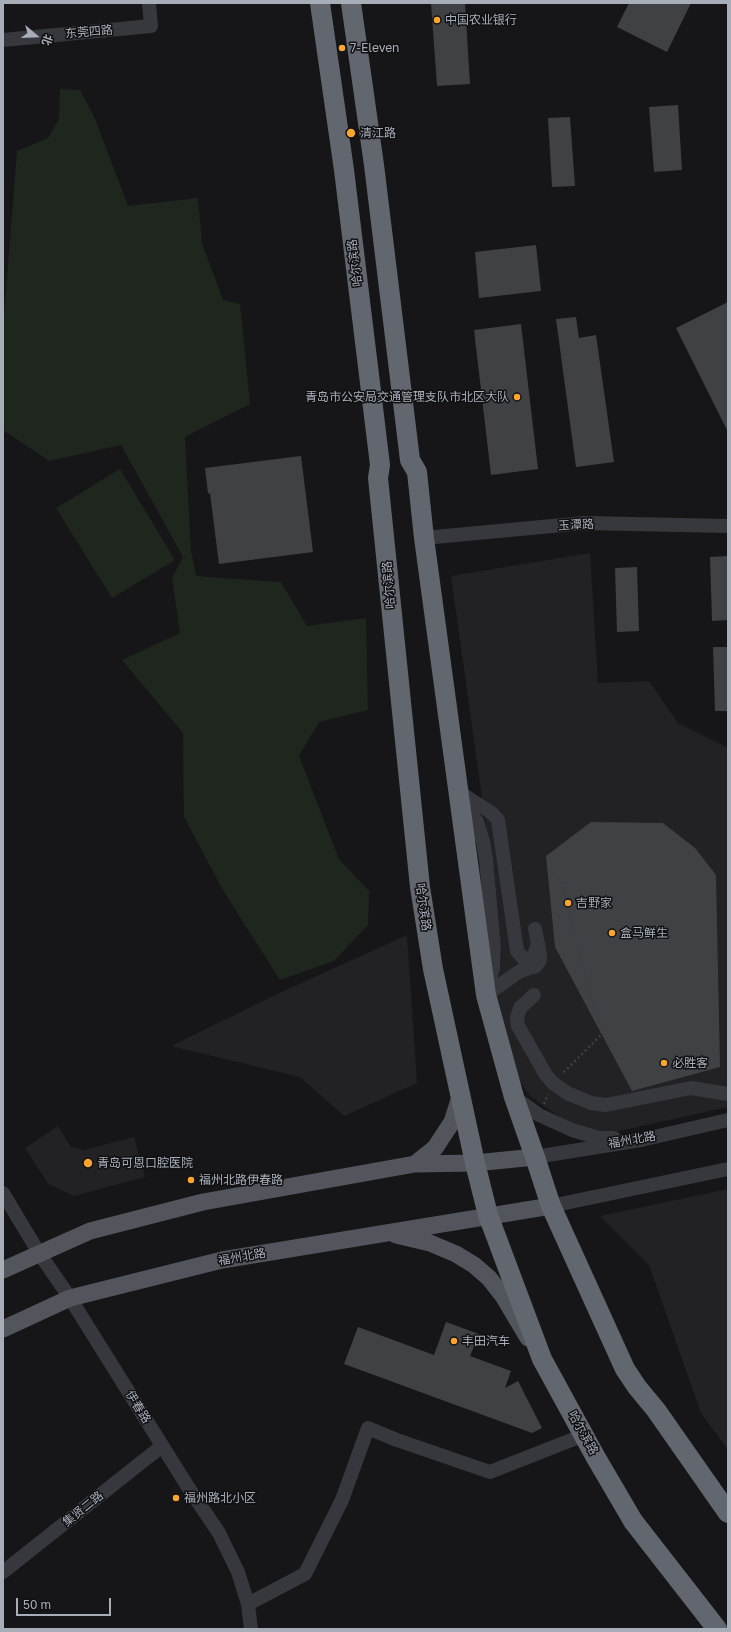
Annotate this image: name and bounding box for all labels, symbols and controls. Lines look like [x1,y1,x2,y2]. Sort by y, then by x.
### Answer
place label: 中国农业银行 [445,13,517,27]
marker: 中国农业银行 [432,15,442,25]
north arrow [16,16,56,56]
street label: 东莞四路 [64,23,114,41]
text: 北 [40,33,56,47]
place label: 7-Eleven [350,41,399,55]
marker: 7-Eleven [337,43,347,53]
place label: 清江路 [360,126,396,140]
marker: 清江路 [345,127,357,139]
street label: 哈尔滨路 [345,238,365,288]
place label: 青岛市公安局交通管理支队市北区大队 [305,390,509,404]
marker: 青岛市公安局交通管理支队市北区大队 [512,392,522,402]
street label: 玉潭路 [558,517,594,533]
street label: 哈尔滨路 [380,560,398,610]
street label: 哈尔滨路 [413,882,433,932]
place label: 吉野家 [576,896,612,910]
marker: 吉野家 [563,898,573,908]
place label: 盒马鲜生 [620,926,668,940]
marker: 盒马鲜生 [607,928,617,938]
place label: 必胜客 [672,1056,708,1070]
marker: 必胜客 [659,1058,669,1068]
street label: 福州北路 [607,1129,657,1151]
place label: 青岛可恩口腔医院 [97,1156,193,1170]
marker: 青岛可恩口腔医院 [82,1157,94,1169]
place label: 福州北路伊春路 [199,1173,283,1187]
marker: 福州北路伊春路 [186,1175,196,1185]
street label: 福州北路 [217,1246,267,1268]
place label: 丰田汽车 [462,1334,510,1348]
marker: 丰田汽车 [449,1336,459,1346]
street label: 伊春路 [122,1388,154,1426]
street label: 哈尔滨路 [565,1409,601,1457]
street label: 集贤二路 [60,1488,106,1530]
place label: 福州路北小区 [184,1491,256,1505]
marker: 福州路北小区 [171,1493,181,1503]
scale bar [18,1590,113,1616]
text: 50 m [23,1597,51,1612]

